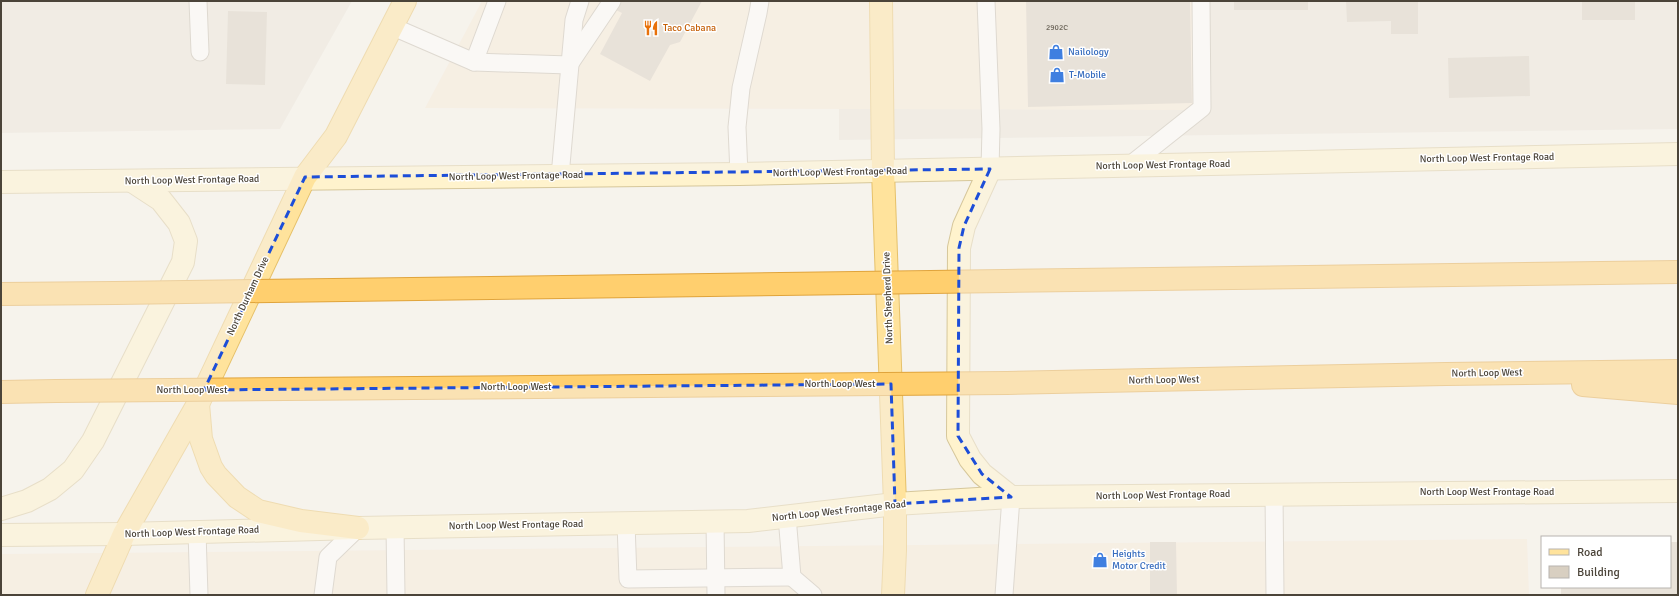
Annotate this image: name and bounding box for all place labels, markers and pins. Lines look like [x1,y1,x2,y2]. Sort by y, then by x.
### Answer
restaurant icon: Taco Cabana [642,19,660,37]
place label: Taco Cabana [663,22,716,34]
shop icon: Nailology [1047,43,1065,61]
place label: Nailology [1068,46,1109,58]
shop icon: T-Mobile [1048,66,1066,84]
place label: T-Mobile [1069,69,1106,81]
place label: Heights Motor Credit [1112,548,1166,572]
shop icon: Heights Motor Credit [1091,551,1109,569]

